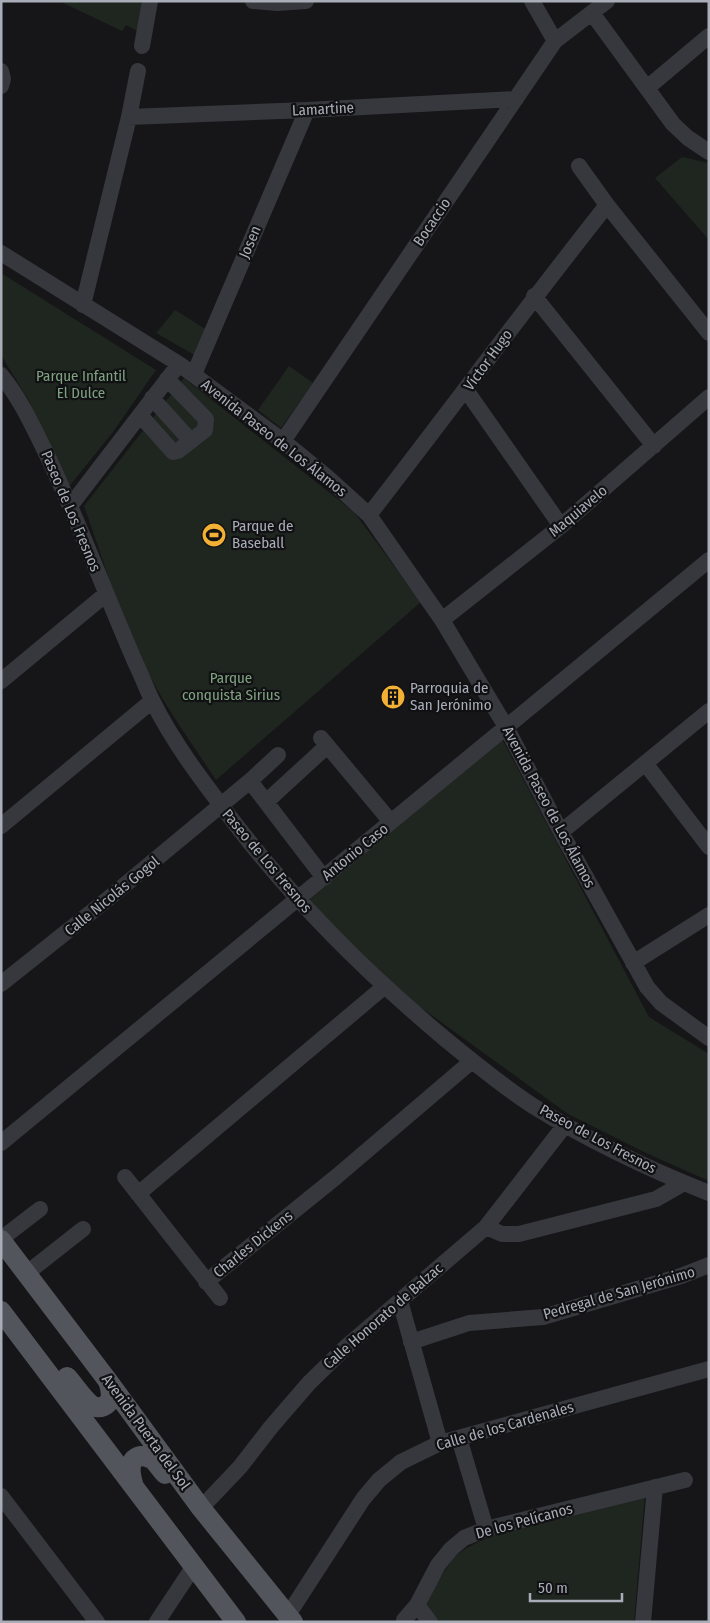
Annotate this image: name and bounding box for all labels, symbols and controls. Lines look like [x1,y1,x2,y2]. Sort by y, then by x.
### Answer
street label: Lamartine [292,98,354,120]
street label: Bocaccio [409,195,455,249]
street label: Josen [235,223,265,261]
street label: Víctor Hugo [460,326,516,394]
park label: Parque Infantil El Dulce [36,367,126,402]
street label: Avenida Paseo de Los Álamos [197,375,351,501]
street label: Paseo de Los Fresnos [37,448,105,574]
street label: Maquiavelo [545,481,611,541]
place label: Parque de Baseball [232,517,294,552]
sports icon: Parque de Baseball [201,522,227,548]
park label: Parque conquista Sirius [182,669,280,704]
place label: Parroquia de San Jerónimo [410,679,492,714]
building icon: Parroquia de San Jerónimo [380,684,406,710]
street label: Avenida Paseo de Los Álamos [499,723,599,891]
street label: Paseo de Los Fresnos [218,806,316,916]
street label: Antonio Caso [318,820,392,884]
street label: Calle Nicolás Gogol [61,852,163,940]
street label: Paseo de Los Fresnos [537,1101,659,1177]
street label: Charles Dickens [210,1207,296,1281]
street label: Calle Honorato de Balzac [320,1259,447,1373]
street label: Pedregal de San Jerónimo [541,1263,697,1323]
street label: Avenida Puerta del Sol [98,1371,194,1493]
street label: Calle de los Cardenales [434,1398,576,1454]
street label: De los Pelícanos [474,1499,574,1543]
scale bar [530,1570,622,1602]
text: 50 m [538,1579,568,1597]

